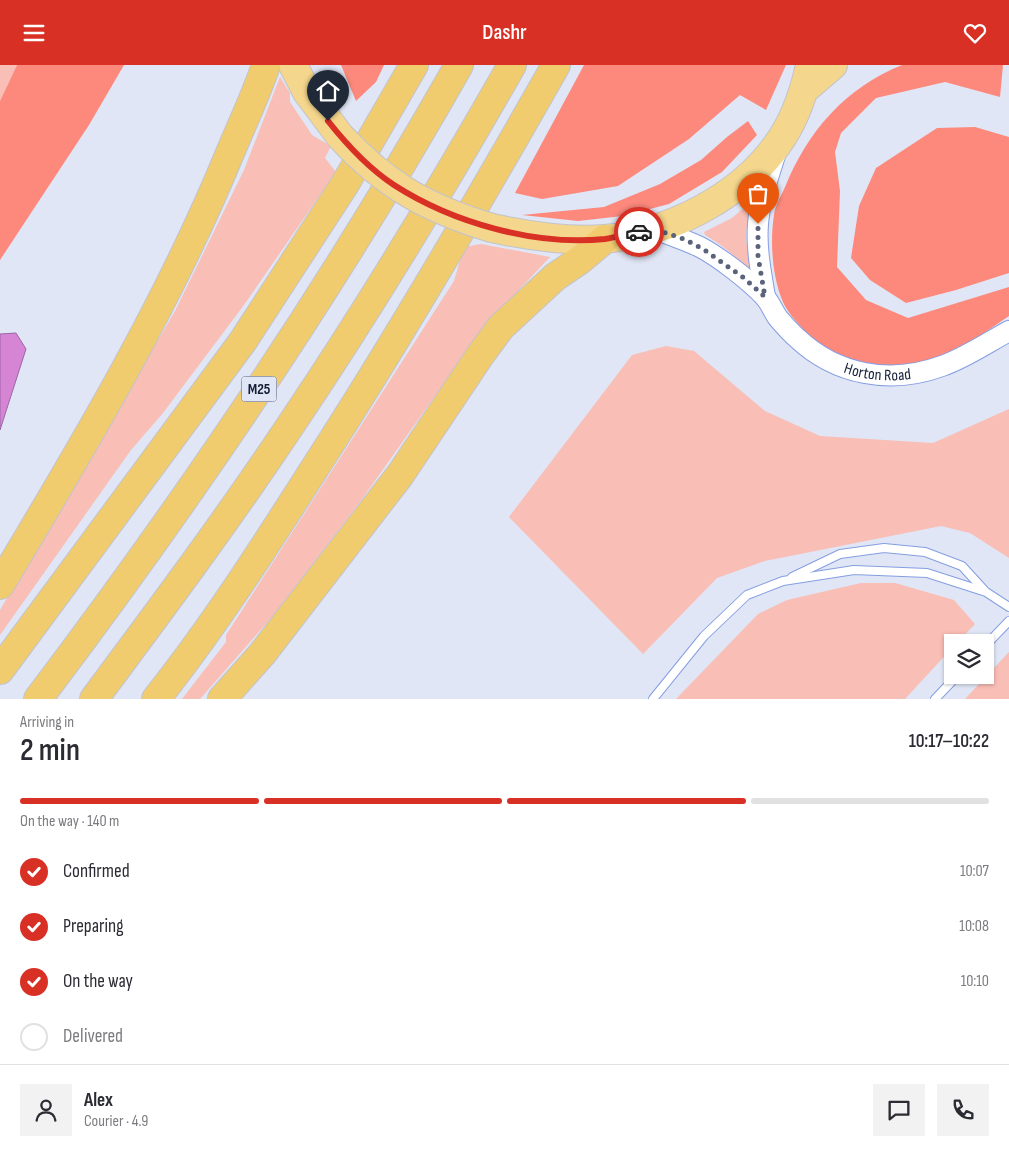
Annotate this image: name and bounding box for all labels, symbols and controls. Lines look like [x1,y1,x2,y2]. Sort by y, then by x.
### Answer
icon: menu [20,19,48,47]
text: Dashr [482,19,527,46]
icon: heart [961,19,989,47]
pin [307,70,349,121]
icon: home [314,77,342,105]
pin [737,173,779,224]
icon: bag [744,180,772,208]
courier [614,207,664,257]
icon: car [625,218,653,246]
street label: Horton Road [842,359,912,385]
road number: M25 [242,377,276,401]
map controls [944,634,994,684]
button: layers [944,634,994,684]
text: Arriving in [20,713,74,732]
text: 10:17–10:22 [909,730,989,753]
text: 2 min [20,731,80,770]
text: On the way · 140 m [20,812,119,831]
icon: check [20,858,48,886]
text: Confirmed [63,860,130,883]
text: 10:07 [960,862,989,881]
icon: check [20,913,48,941]
text: Preparing [63,915,124,938]
text: 10:08 [959,917,989,936]
icon: check [20,968,48,996]
text: On the way [63,970,133,993]
text: 10:10 [961,972,989,991]
text: Delivered [63,1025,123,1048]
button: person [20,1084,72,1136]
button: chat [873,1084,925,1136]
button: phone [937,1084,989,1136]
text: Alex [84,1089,113,1112]
text: Courier · 4.9 [84,1112,148,1131]

